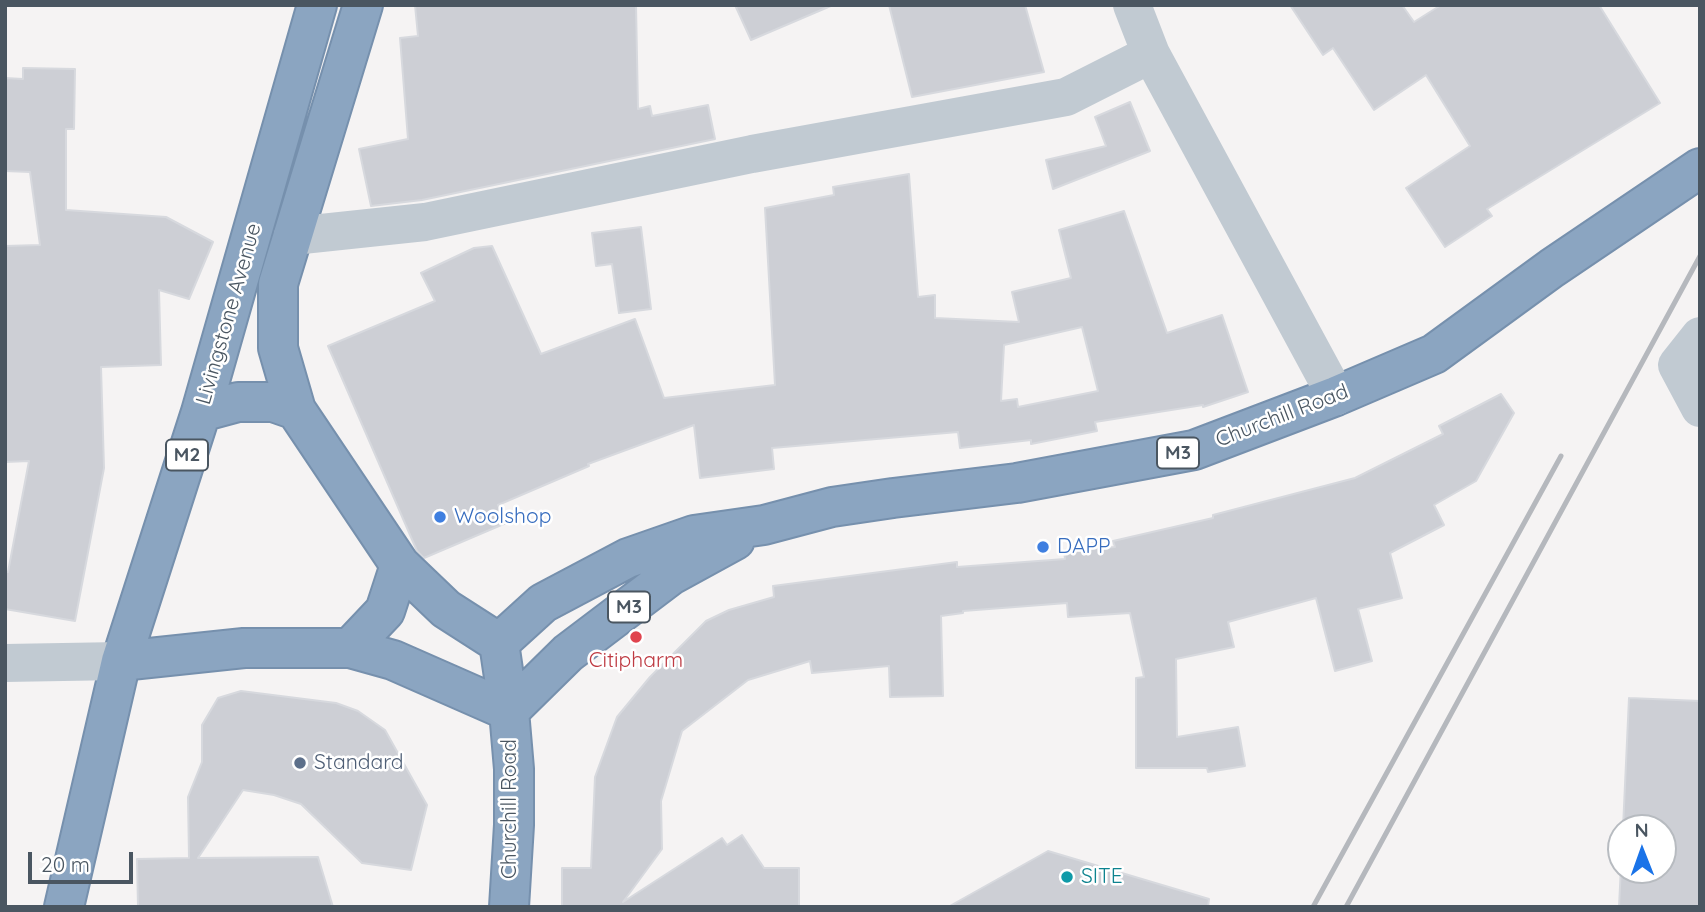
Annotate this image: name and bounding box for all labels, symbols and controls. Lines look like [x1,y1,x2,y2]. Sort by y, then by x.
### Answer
street label: Livingstone Avenue [191,220,267,408]
street label: Churchill Road [1212,379,1352,453]
road number: M3 [1157,437,1199,468]
road number: M2 [166,440,208,470]
place label: Woolshop [454,504,551,530]
marker: Woolshop [432,509,448,525]
place label: DAPP [1057,534,1111,560]
marker: DAPP [1035,539,1051,555]
road number: M3 [608,592,650,622]
marker: Citipharm [628,629,644,645]
place label: Citipharm [589,648,683,674]
street label: Churchill Road [497,739,523,879]
place label: Standard [314,750,404,776]
marker: Standard [292,755,308,771]
north arrow [1607,814,1677,884]
text: N [1634,818,1649,842]
scale bar [32,838,136,882]
text: 20 m [41,851,90,877]
place label: SITE [1081,864,1123,890]
marker: SITE [1059,869,1075,885]

